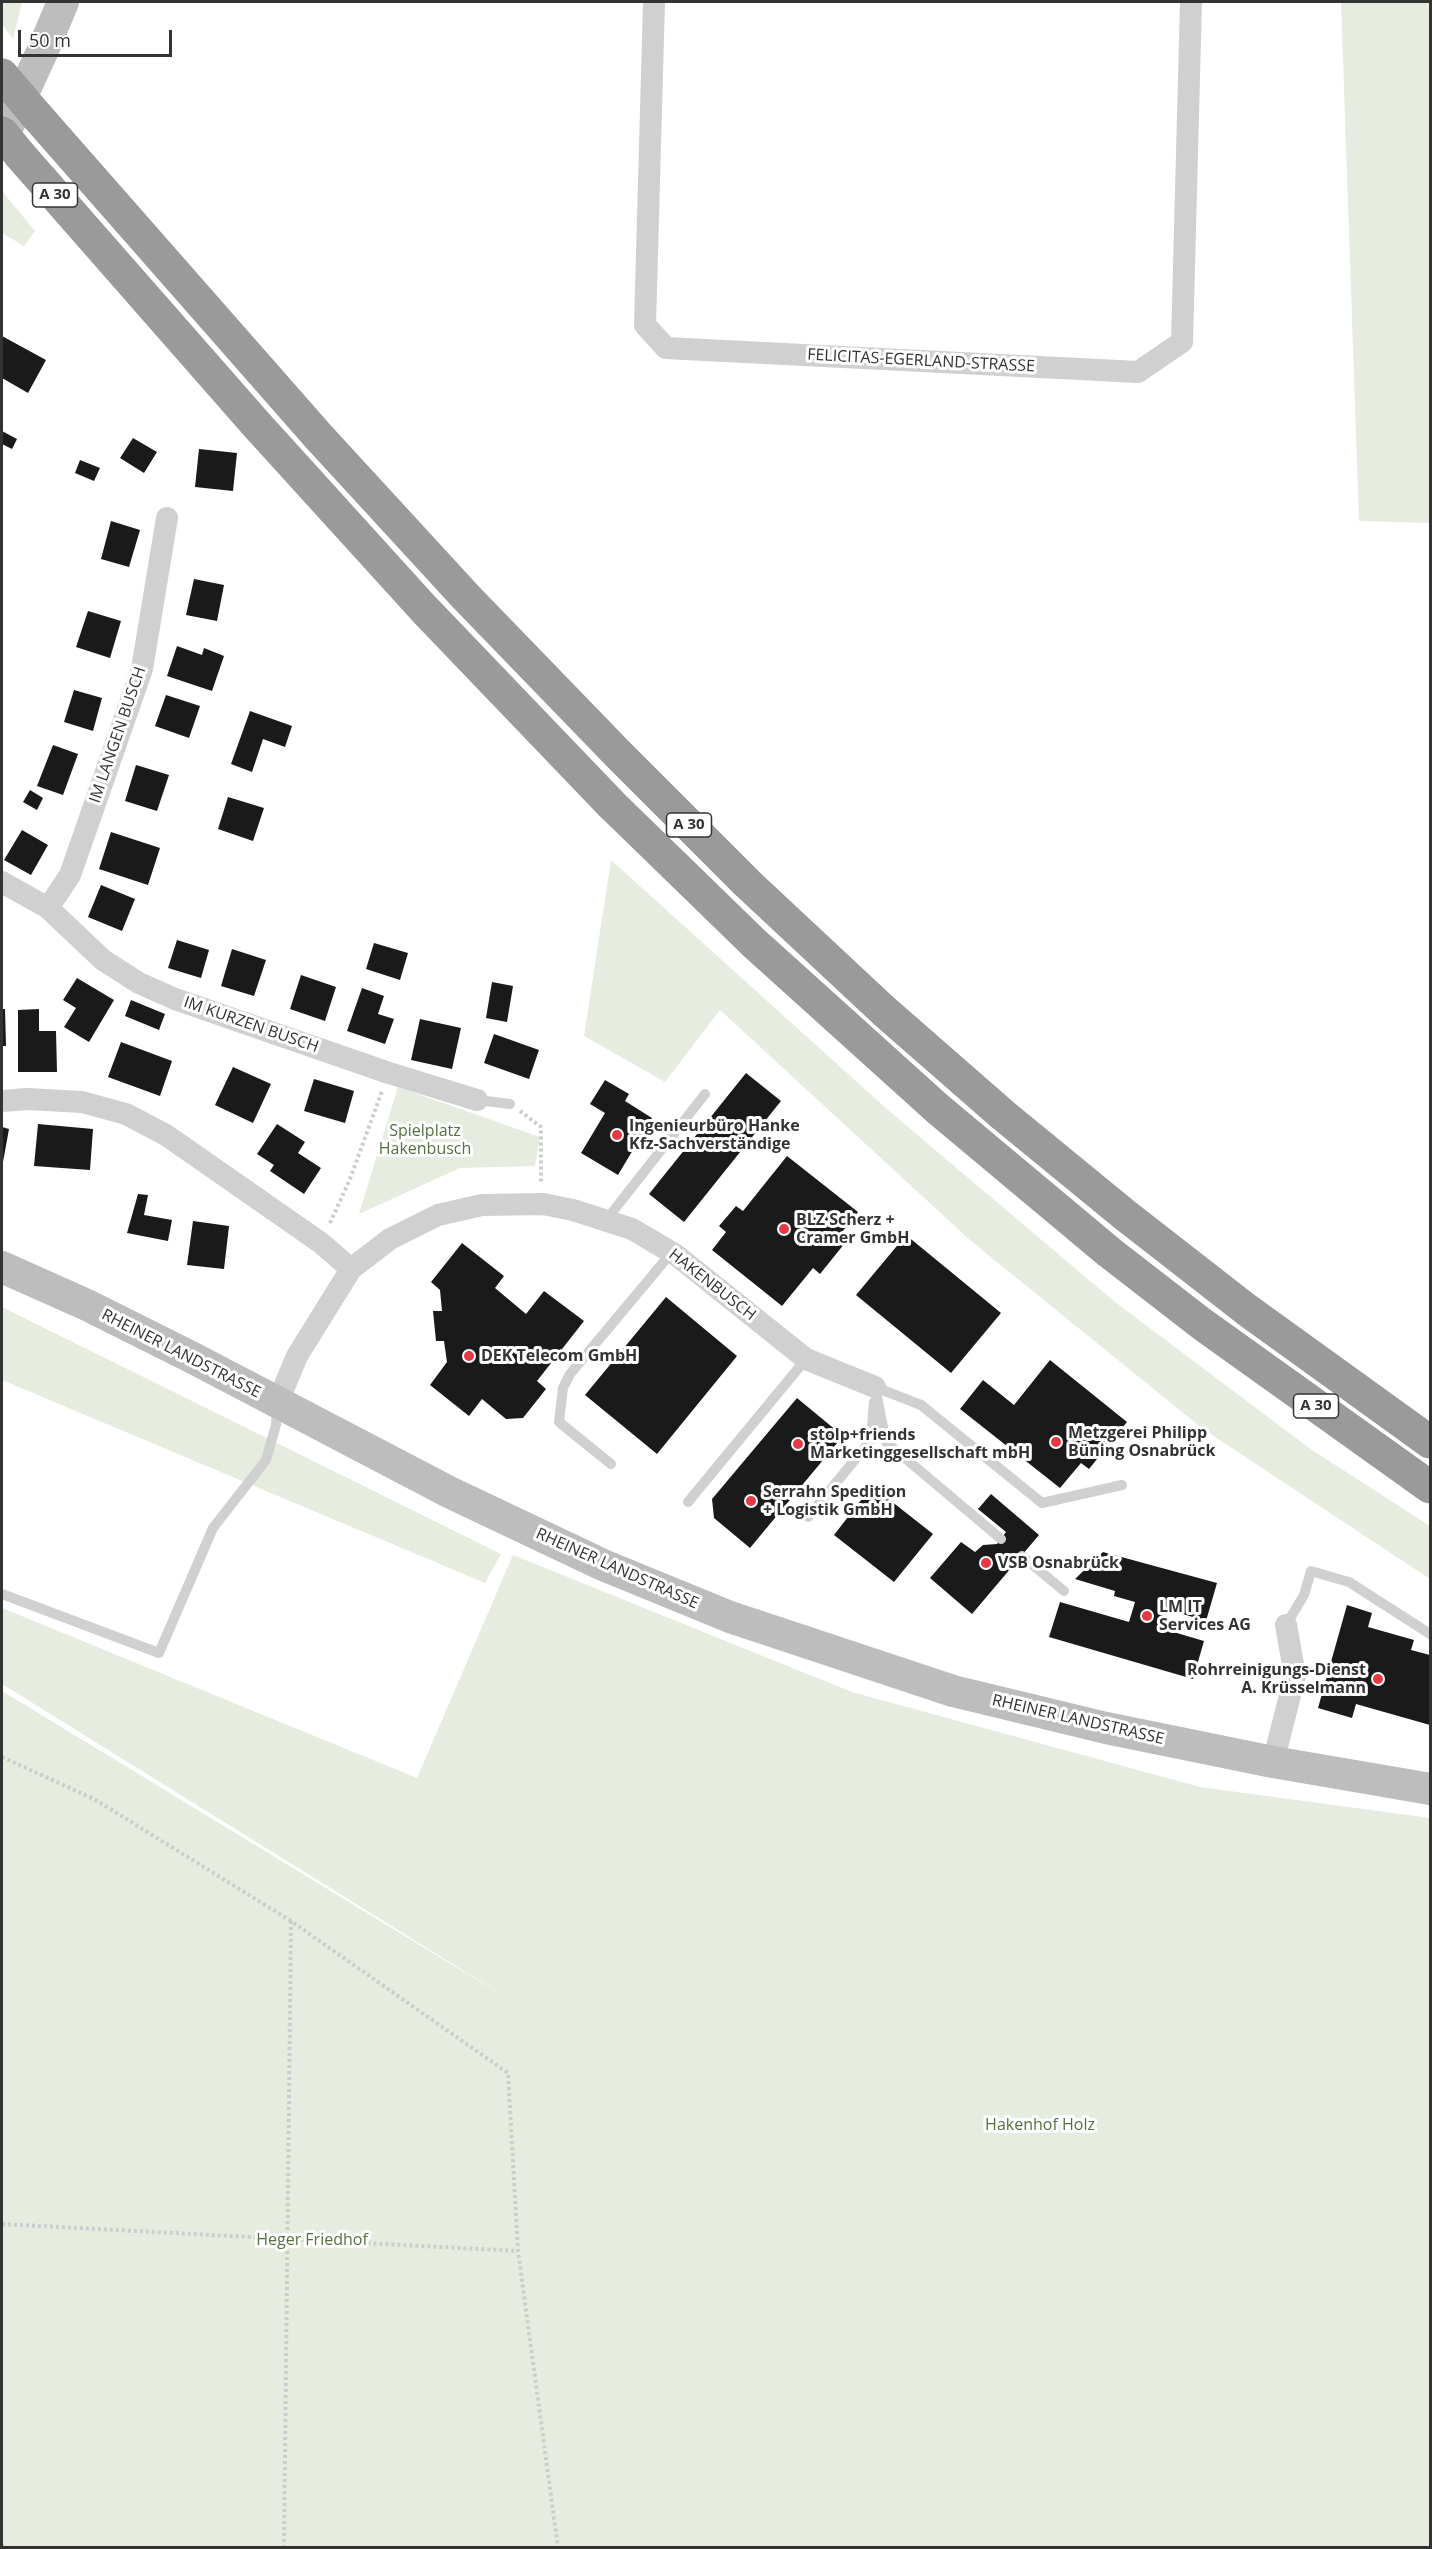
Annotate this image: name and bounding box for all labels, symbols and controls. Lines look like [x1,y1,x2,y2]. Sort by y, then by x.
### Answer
scale bar [21,18,176,56]
text: 50 m [29,28,71,52]
road number: A 30 [32,183,78,207]
street label: FELICITAS-EGERLAND-STRASSE [807,345,1035,377]
street label: IM LANGEN BUSCH [86,664,150,806]
road number: A 30 [666,813,712,837]
street label: IM KURZEN BUSCH [181,993,321,1057]
place label: Ingenieurbüro Hanke Kfz-Sachverständige [629,1116,800,1154]
park label: Spielplatz Hakenbusch [379,1121,471,1159]
marker: Ingenieurbüro Hanke Kfz-Sachverständige [610,1128,624,1142]
place label: BLZ Scherz + Cramer GmbH [796,1210,909,1248]
marker: BLZ Scherz + Cramer GmbH [777,1222,791,1236]
street label: HAKENBUSCH [665,1245,759,1325]
street label: RHEINER LANDSTRASSE [98,1305,264,1403]
place label: DEK Telecom GmbH [481,1346,637,1366]
marker: DEK Telecom GmbH [462,1349,476,1363]
road number: A 30 [1294,1394,1338,1418]
place label: Metzgerei Philipp Büning Osnabrück [1068,1423,1215,1461]
place label: stolp+friends Marketinggesellschaft mbH [810,1425,1030,1463]
marker: Metzgerei Philipp Büning Osnabrück [1049,1435,1063,1449]
marker: stolp+friends Marketinggesellschaft mbH [791,1437,805,1451]
place label: Serrahn Spedition + Logistik GmbH [763,1482,906,1520]
marker: Serrahn Spedition + Logistik GmbH [744,1494,758,1508]
street label: RHEINER LANDSTRASSE [533,1524,701,1614]
place label: VSB Osnabrück [998,1553,1119,1573]
marker: VSB Osnabrück [979,1556,993,1570]
place label: LM IT Services AG [1159,1597,1251,1635]
marker: LM IT Services AG [1140,1609,1154,1623]
place label: Rohrreinigungs-Dienst A. Krüsselmann [1187,1660,1366,1698]
marker: Rohrreinigungs-Dienst A. Krüsselmann [1371,1672,1385,1686]
street label: RHEINER LANDSTRASSE [990,1691,1166,1749]
park label: Hakenhof Holz [985,2115,1095,2135]
park label: Heger Friedhof [256,2230,368,2250]

